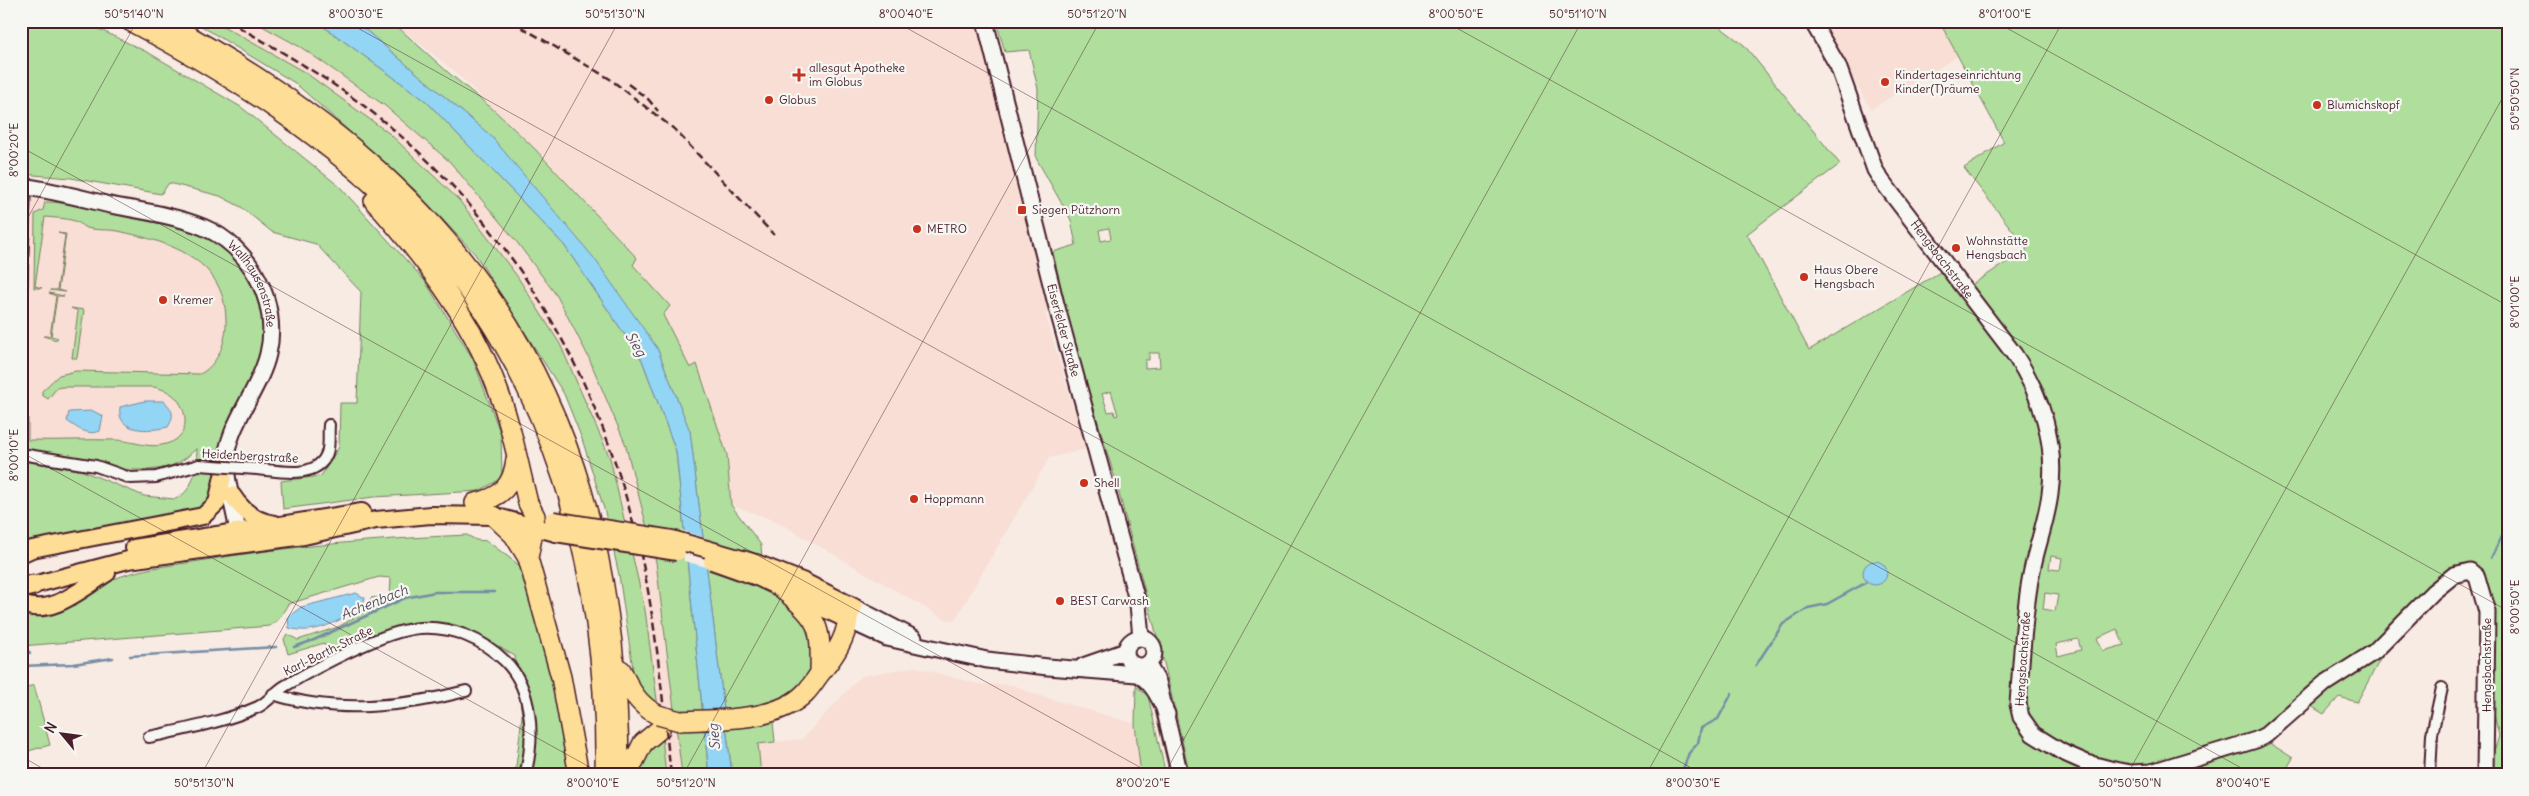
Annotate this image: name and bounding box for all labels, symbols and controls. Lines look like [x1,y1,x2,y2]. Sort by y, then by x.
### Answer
text: 50°51'40"N [104,6,164,21]
text: 8°00'30"E [329,6,383,21]
text: 50°51'30"N [585,6,645,21]
text: 8°00'40"E [879,6,933,21]
text: 50°51'20"N [1067,6,1127,21]
text: 8°00'50"E [1429,6,1483,21]
text: 50°51'10"N [1549,6,1607,21]
text: 8°01'00"E [1979,6,2031,21]
place label: allesgut Apotheke im Globus [809,60,905,89]
place label: Kindertageseinrichtung Kinder(T)räume [1895,67,2021,96]
text: 50°50'50"N [2507,67,2522,131]
marker: allesgut Apotheke im Globus [793,69,805,81]
marker: Kindertageseinrichtung Kinder(T)räume [1879,76,1891,88]
place label: Globus [779,92,816,107]
marker: Globus [763,94,775,106]
place label: Blumichskopf [2327,97,2401,112]
marker: Blumichskopf [2311,99,2323,111]
text: 8°00'20"E [6,123,21,177]
place label: Siegen Pützhorn [1032,202,1120,217]
marker: Siegen Pützhorn [1016,204,1028,216]
street label: Hengsbachstraße [1908,217,1977,301]
place label: METRO [927,221,967,236]
marker: METRO [911,223,923,235]
place label: Wohnstätte Hengsbach [1966,233,2028,262]
street label: Wallhausenstraße [225,237,279,328]
marker: Wohnstätte Hengsbach [1950,242,1962,254]
place label: Haus Obere Hengsbach [1814,262,1878,291]
marker: Haus Obere Hengsbach [1798,271,1810,283]
text: 8°01'00"E [2507,276,2522,328]
street label: Eiserfelder Straße [1044,282,1084,378]
place label: Kremer [173,292,213,307]
marker: Kremer [157,294,169,306]
water label: Sieg [621,328,651,361]
text: 8°00'10"E [6,429,21,481]
street label: Heidenbergstraße [201,445,299,466]
place label: Shell [1094,475,1119,490]
marker: Shell [1078,477,1090,489]
place label: Hoppmann [924,491,984,506]
marker: Hoppmann [908,493,920,505]
water label: Achenbach [338,580,411,624]
text: 8°00'50"E [2507,580,2522,634]
place label: BEST Carwash [1070,593,1149,608]
marker: BEST Carwash [1054,595,1066,607]
street label: Hengsbachstraße [2012,611,2033,707]
street label: Hengsbachstraße [2479,618,2494,712]
street label: Karl-Barth-Straße [281,622,375,679]
north arrow [38,708,88,758]
text: N [40,719,61,736]
water label: Sieg [704,722,724,751]
text: 50°51'30"N [174,775,234,790]
text: 8°00'10"E [567,775,619,790]
text: 50°51'20"N [656,775,716,790]
text: 8°00'20"E [1116,775,1170,790]
text: 8°00'30"E [1666,775,1720,790]
text: 50°50'50"N [2098,775,2162,790]
text: 8°00'40"E [2216,775,2270,790]

